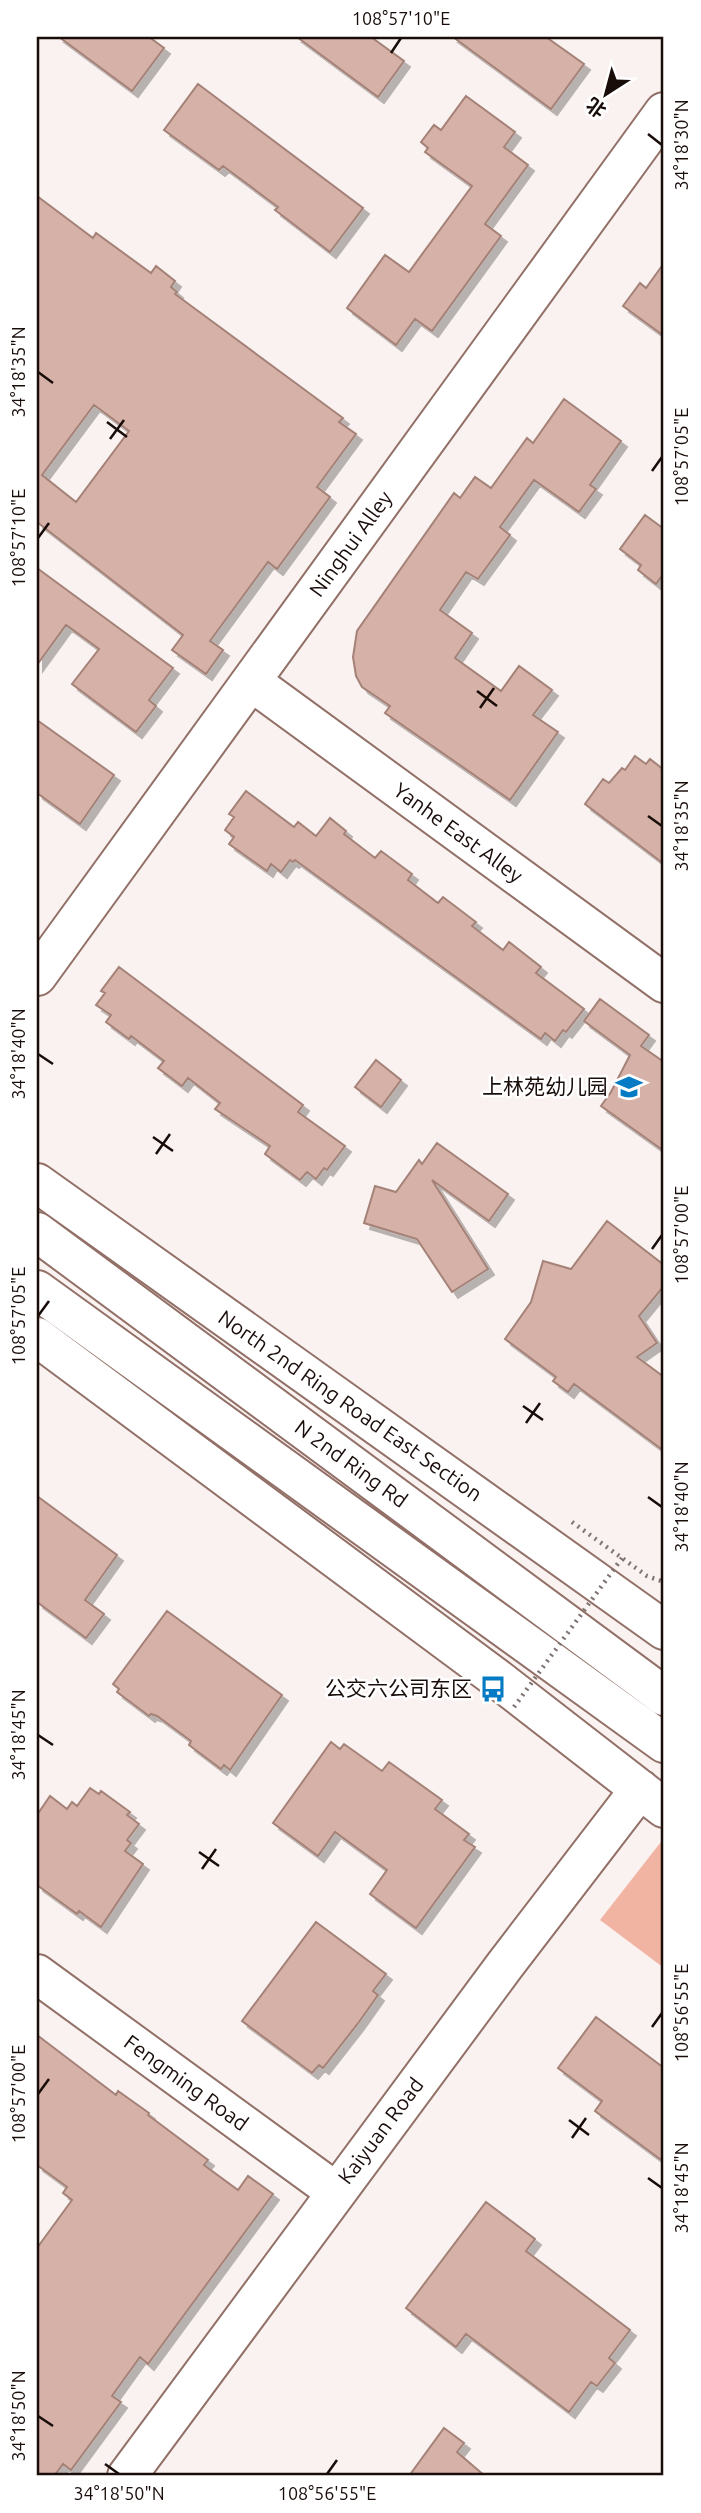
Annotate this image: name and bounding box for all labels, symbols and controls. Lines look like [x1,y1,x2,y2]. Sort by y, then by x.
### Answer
text: 108°57'10"E [352,8,450,28]
north arrow [572,60,642,130]
text: 北 [582,93,610,122]
text: 34°18'30"N [671,99,691,191]
text: 34°18'35"N [8,326,28,418]
text: 108°57'05"E [671,408,691,506]
street label: Ninghui Alley [304,486,396,601]
text: 108°57'10"E [8,489,28,587]
street label: Yanhe East Alley [389,777,528,887]
text: 34°18'35"N [671,780,691,872]
text: 34°18'40"N [8,1008,28,1100]
school or university icon: 上林苑幼儿园 [614,1072,644,1102]
place label: 上林苑幼儿园 [482,1074,608,1098]
text: 108°57'00"E [671,1186,691,1284]
text: 108°57'05"E [8,1267,28,1365]
street label: North 2nd Ring Road East Section [214,1305,487,1506]
street label: N 2nd Ring Rd [291,1414,412,1512]
text: 34°18'40"N [671,1461,691,1553]
bus stop icon: 公交六公司东区 [478,1674,508,1704]
place label: 公交六公司东区 [325,1676,472,1700]
text: 34°18'45"N [8,1689,28,1781]
text: 108°56'55"E [671,1964,691,2062]
street label: Fengming Road [120,2029,253,2135]
text: 108°57'00"E [8,2045,28,2143]
street label: Kaiyuan Road [332,2073,428,2188]
text: 34°18'45"N [671,2142,691,2234]
text: 34°18'50"N [8,2370,28,2462]
text: 34°18'50"N [73,2483,165,2503]
text: 108°56'55"E [278,2483,376,2503]

